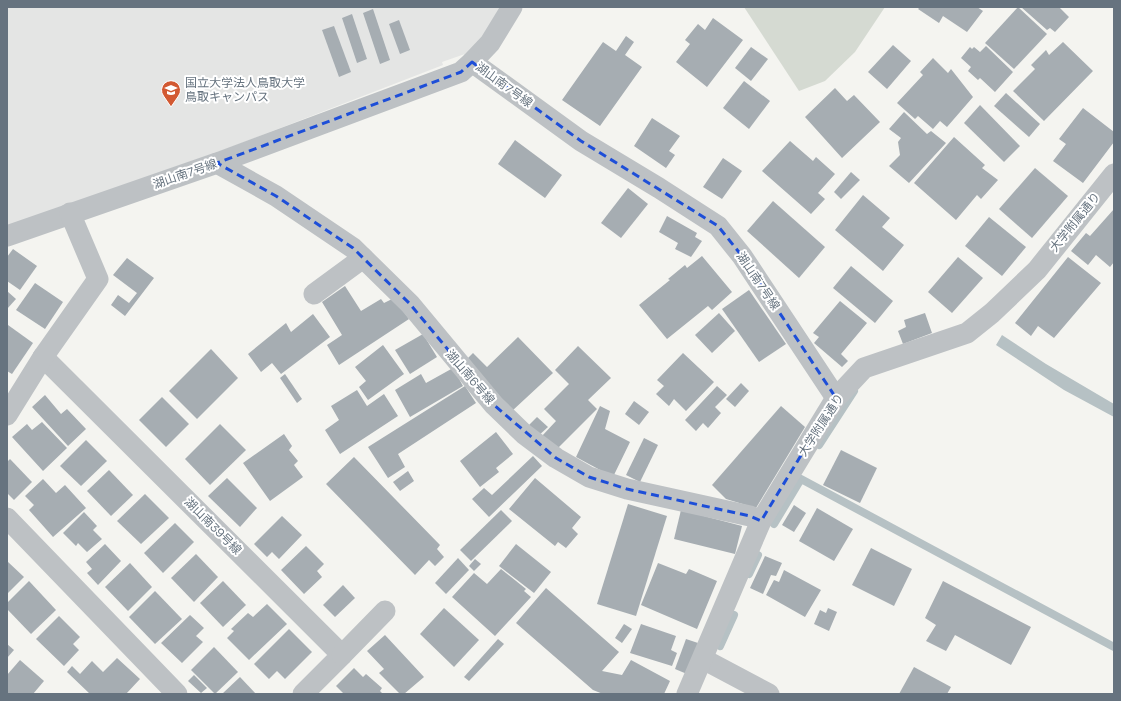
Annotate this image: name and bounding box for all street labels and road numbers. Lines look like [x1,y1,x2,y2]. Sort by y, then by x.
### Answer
street label: 湖山南7号線 [472,59,536,111]
street label: 湖山南7号線 [151,156,219,192]
street label: 大学附属通り [1046,189,1104,255]
street label: 湖山南7号線 [733,249,783,313]
street label: 湖山南6号線 [442,346,498,408]
street label: 大学附属通り [795,390,847,460]
street label: 湖山南39号線 [181,494,245,558]

